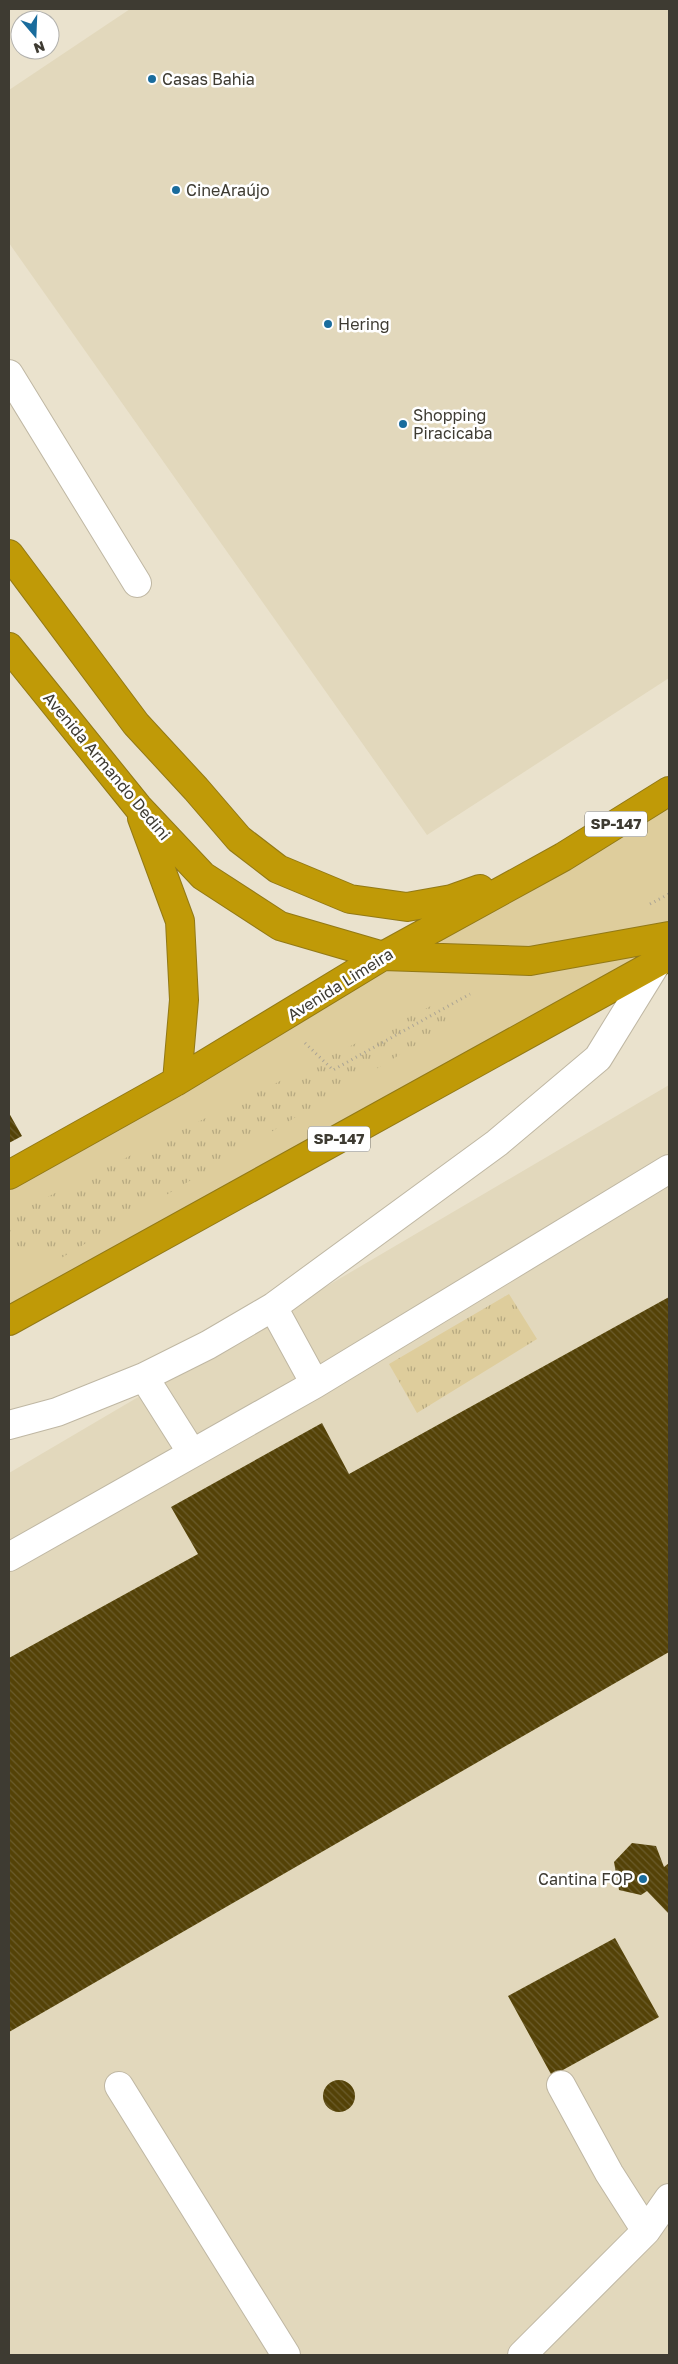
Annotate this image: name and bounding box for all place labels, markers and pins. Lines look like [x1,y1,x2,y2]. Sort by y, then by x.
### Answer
place label: Casas Bahia [162,69,255,89]
marker: Casas Bahia [146,73,158,85]
place label: CineAraújo [186,180,270,200]
marker: CineAraújo [170,184,182,196]
place label: Hering [338,314,390,334]
marker: Hering [322,318,334,330]
place label: Shopping Piracicaba [413,405,493,443]
marker: Shopping Piracicaba [397,418,409,430]
place label: Cantina FOP [538,1869,633,1889]
marker: Cantina FOP [637,1873,649,1885]

